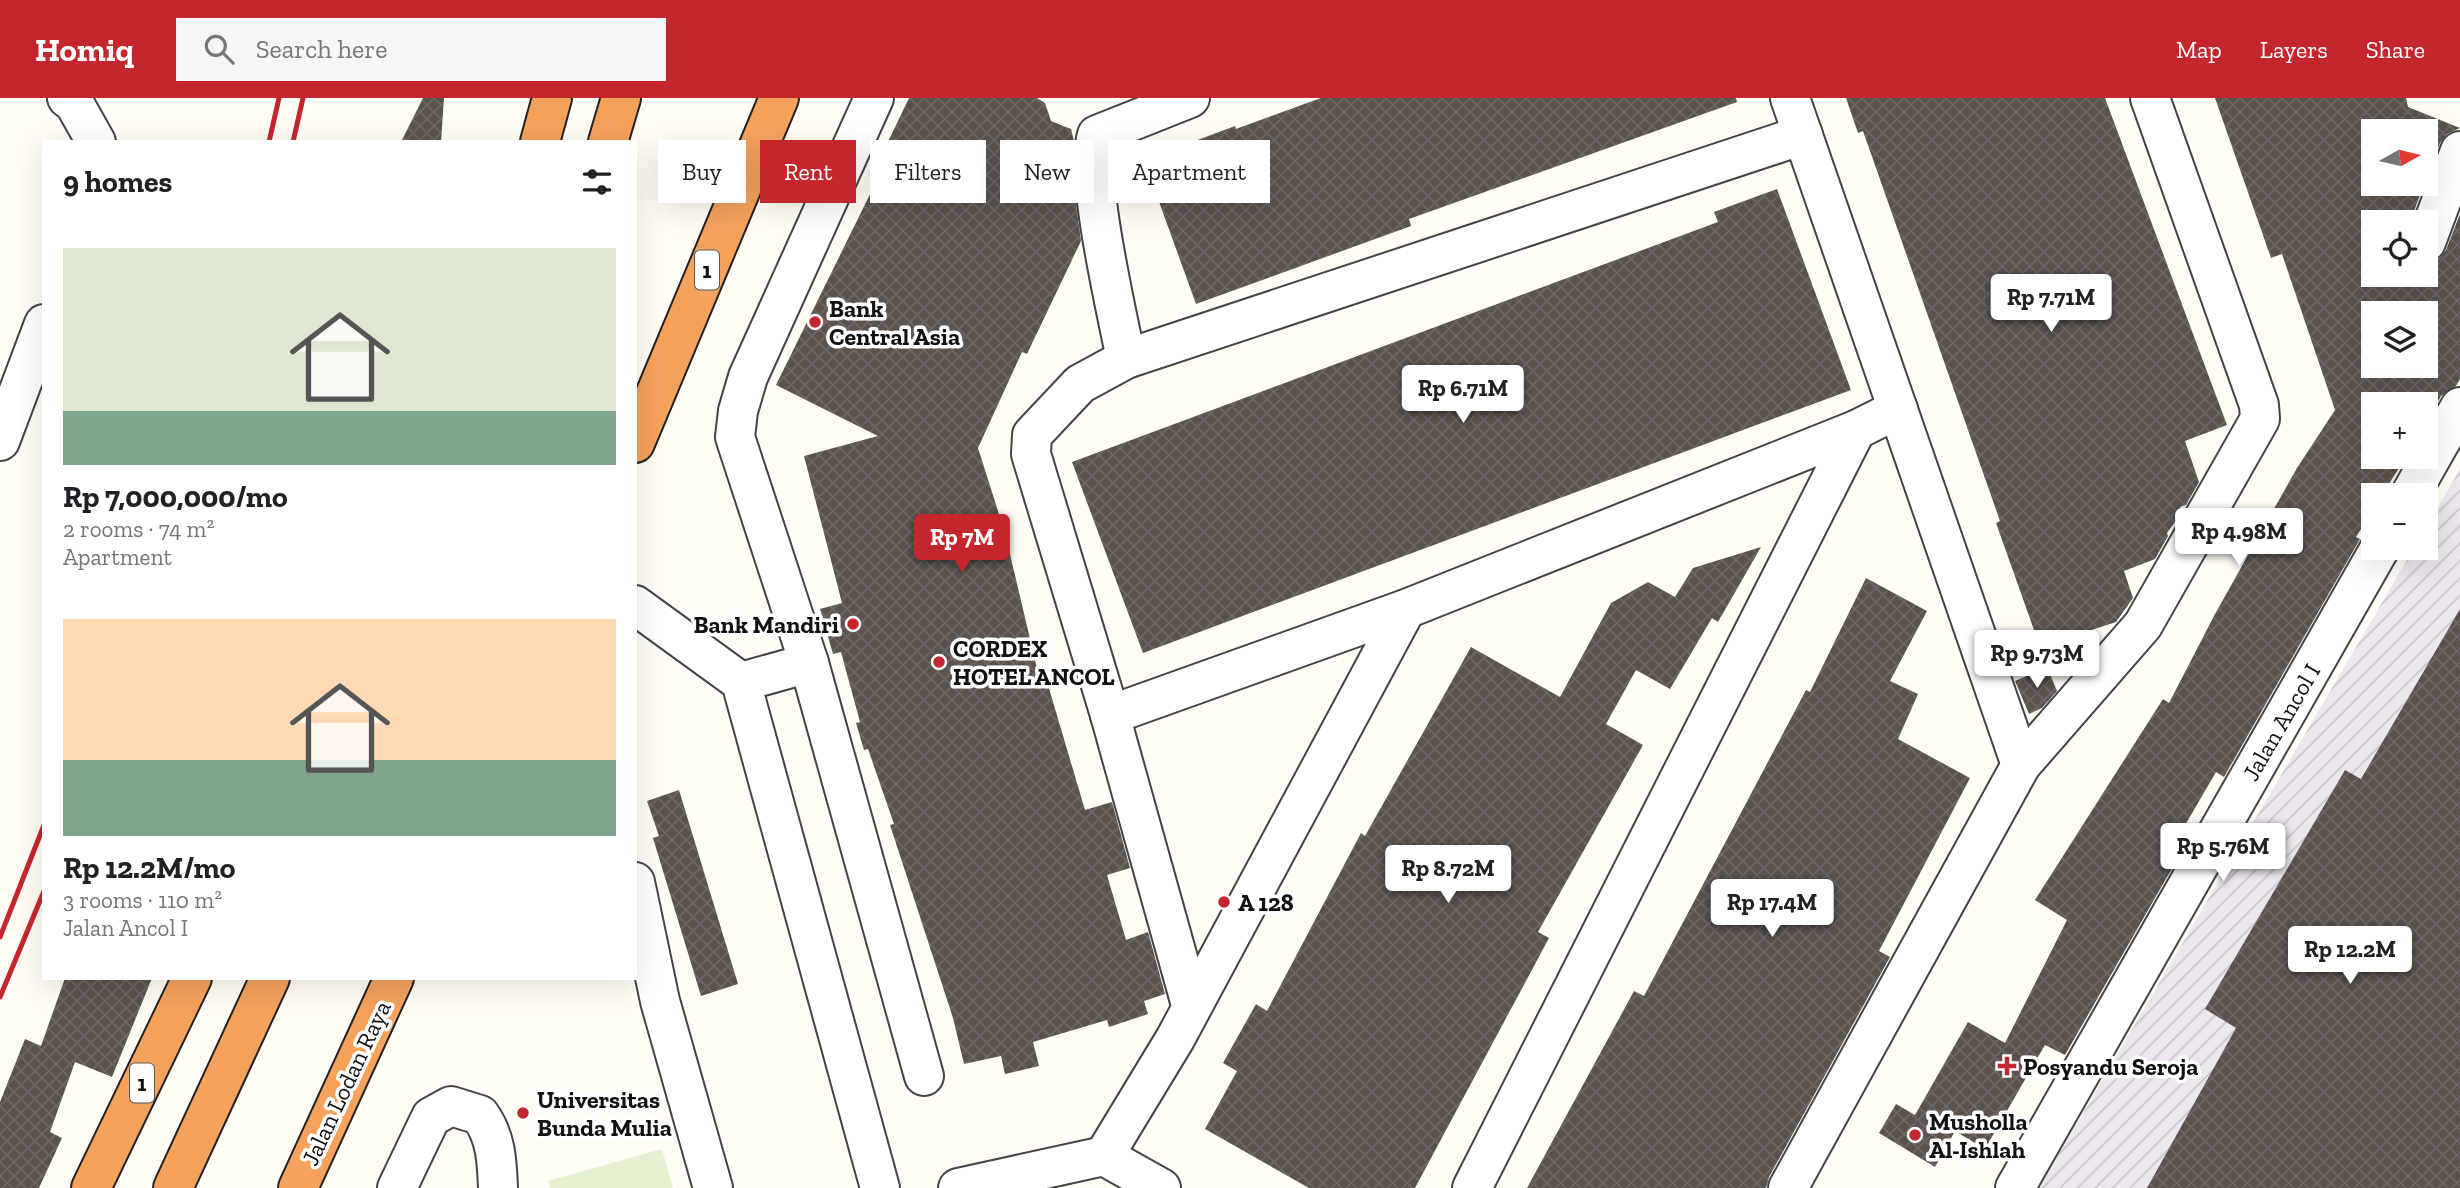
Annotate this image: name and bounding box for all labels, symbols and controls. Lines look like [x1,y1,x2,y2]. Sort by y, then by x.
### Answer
search box [176,18,666,81]
text: Homiq [35,30,134,69]
icon: search [200,30,238,68]
text: Search here [256,33,387,65]
text: Map [2176,35,2222,64]
text: Layers [2260,35,2328,64]
text: Share [2366,35,2425,64]
north arrow [2361,119,2438,196]
map controls [2361,119,2438,560]
chip: Buy [658,140,746,203]
chip: Rent [760,140,856,203]
chip: Filters [870,140,986,203]
chip: New [1000,140,1094,203]
chip: Apartment [1108,140,1270,203]
icon: filters [578,163,616,201]
text: 9 homes [63,164,172,200]
button: locate [2361,210,2438,287]
road number: 1 [695,251,719,290]
pin: Rp 7.71M [1979,274,2123,334]
text: Rp 7.71M [2007,283,2095,311]
icon: home [277,294,403,420]
place label: Bank Central Asia [829,294,960,351]
button: layers [2361,301,2438,378]
marker: Bank Central Asia [807,314,823,330]
pin: Rp 6.71M [1391,366,1535,425]
text: Rp 6.71M [1418,374,1508,402]
button: + [2361,392,2438,469]
text: Rp 7,000,000/mo [63,479,288,515]
button: − [2361,483,2438,560]
pin: Rp 4.98M [2167,508,2311,568]
pin: Rp 7M [913,514,1011,574]
text: 2 rooms · 74 m² [63,515,214,543]
text: Rp 4.98M [2191,517,2287,545]
text: Rp 7M [930,523,994,551]
text: Apartment [63,543,172,571]
place label: Bank Mandiri [694,610,839,639]
marker: Bank Mandiri [845,616,861,632]
pin: Rp 9.73M [1965,630,2109,690]
place label: CORDEX HOTEL ANCOL [953,634,1115,691]
text: Rp 9.73M [1990,639,2084,667]
marker: CORDEX HOTEL ANCOL [931,654,947,670]
street label: Jalan Ancol I [2236,658,2326,786]
icon: home [277,665,403,791]
pin: Rp 5.76M [2151,824,2295,883]
text: Rp 5.76M [2176,832,2270,860]
pin: Rp 8.72M [1376,846,1520,905]
text: Rp 12.2M/mo [63,850,235,886]
text: Rp 8.72M [1401,854,1495,882]
pin: Rp 17.4M [1700,880,1844,939]
text: 3 rooms · 110 m² [63,886,222,914]
place label: A 128 [1238,888,1294,917]
text: Rp 17.4M [1727,888,1817,916]
marker: A 128 [1216,894,1232,910]
text: Jalan Ancol I [63,914,188,942]
pin: Rp 12.2M [2278,926,2422,986]
text: Rp 12.2M [2304,935,2396,963]
street label: Jalan Lodan Raya [295,996,397,1170]
place label: Posyandu Seroja [2023,1052,2198,1081]
marker: Posyandu Seroja [1997,1056,2017,1076]
road number: 1 [130,1064,154,1102]
place label: Universitas Bunda Mulia [537,1085,672,1142]
marker: Universitas Bunda Mulia [515,1105,531,1121]
place label: Musholla Al-Ishlah [1929,1107,2028,1164]
marker: Musholla Al-Ishlah [1907,1127,1923,1143]

